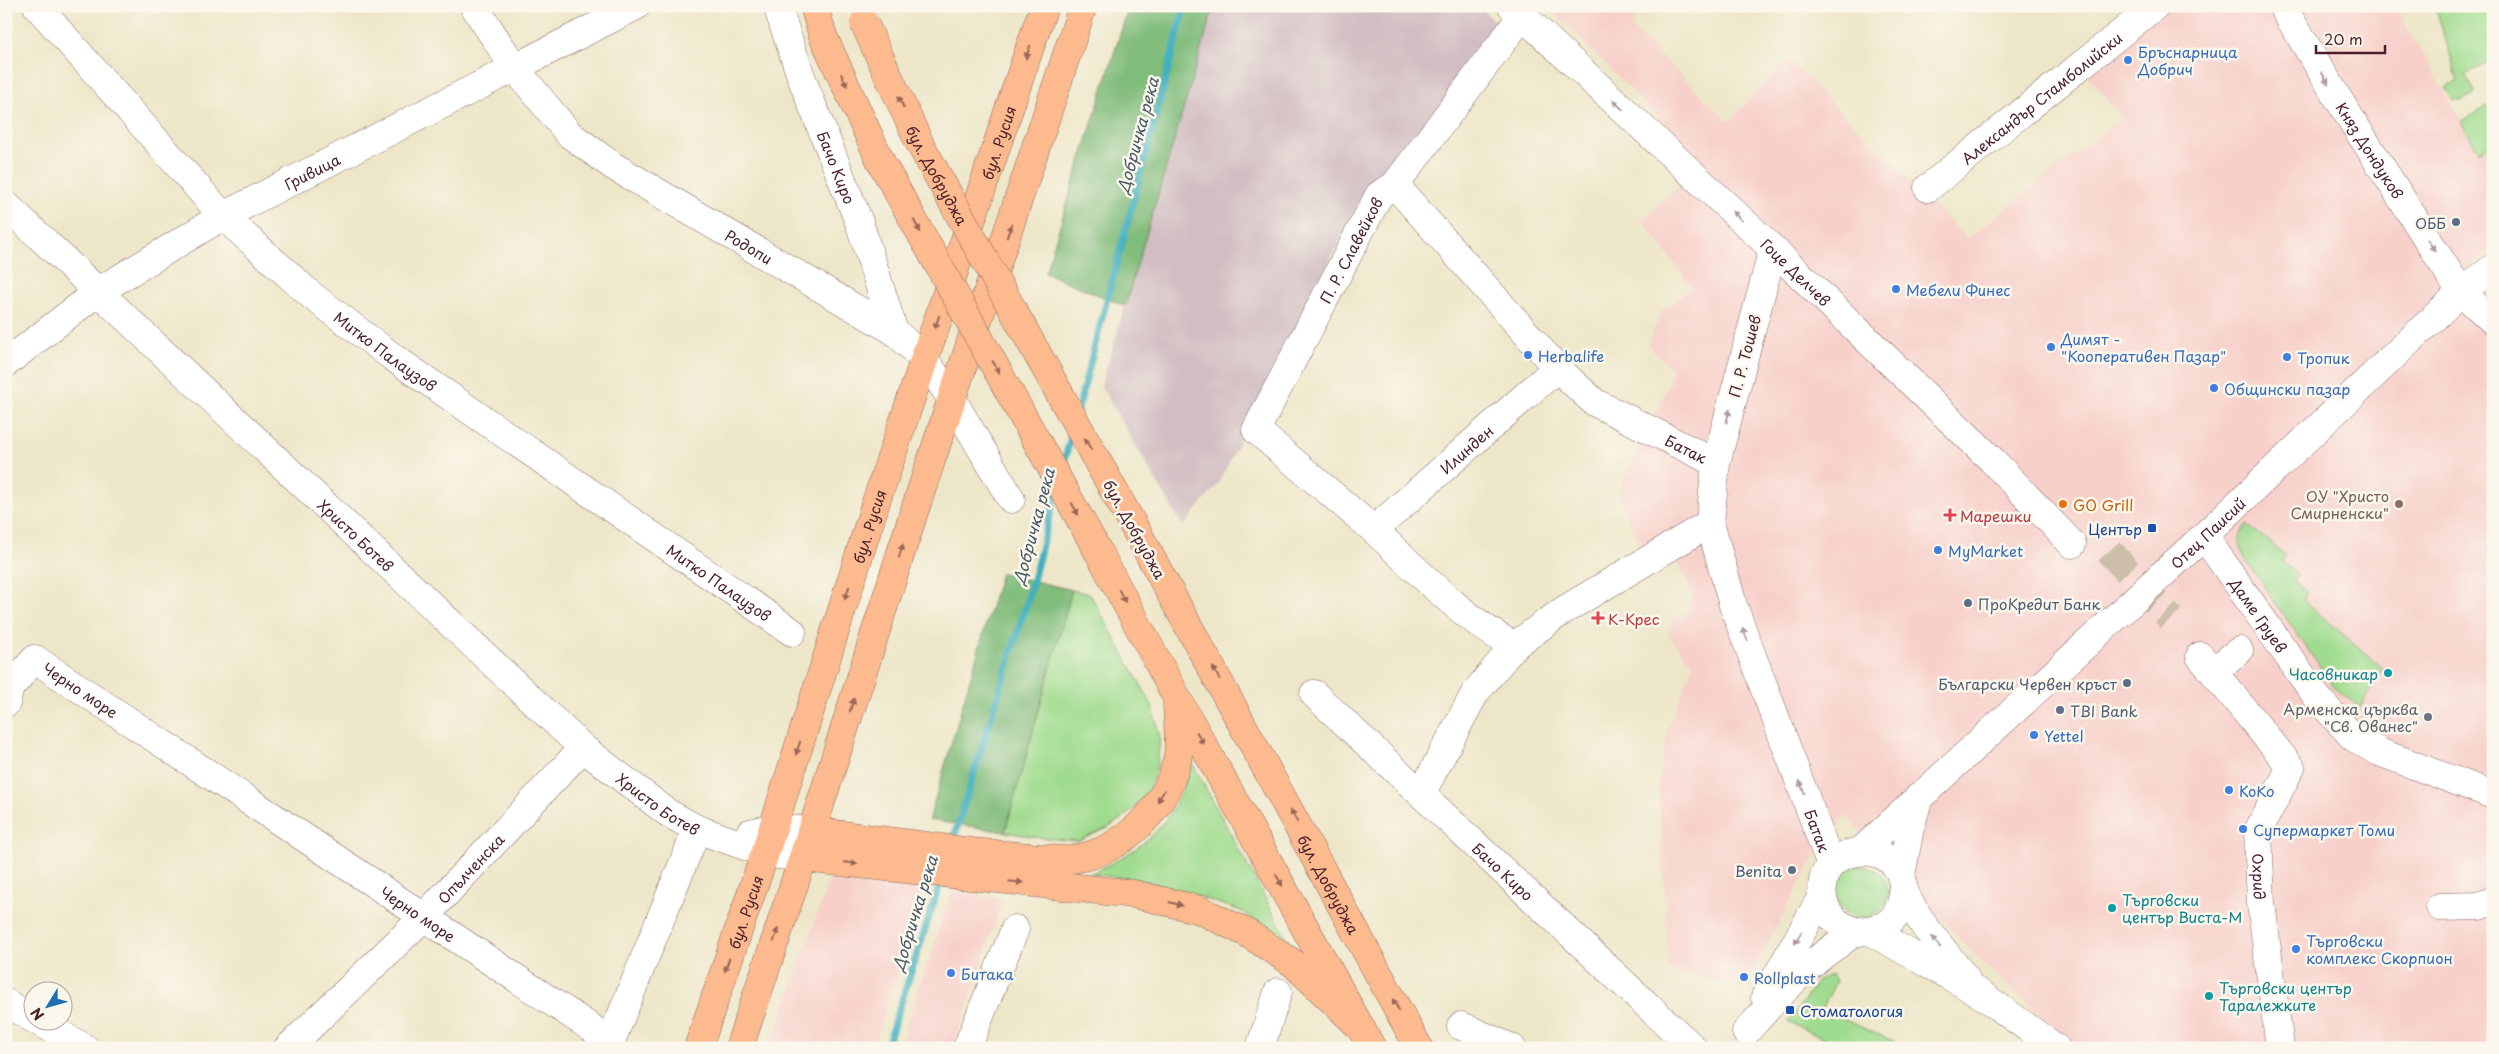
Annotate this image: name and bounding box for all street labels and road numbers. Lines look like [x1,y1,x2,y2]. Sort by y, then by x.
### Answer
street label: Александър Стамболийски [1956,26,2126,169]
street label: Княз Дондуков [2331,97,2410,203]
street label: бул. Русия [975,102,1021,182]
street label: бул. Добруджа [901,121,975,230]
street label: Бачо Киро [812,127,862,207]
street label: Гривица [280,147,344,195]
street label: П. Р. Славейков [1313,192,1388,307]
street label: Родопи [721,223,777,269]
street label: Гоце Делчев [1756,232,1836,311]
street label: Митко Палаузов [329,305,442,396]
street label: П. Р. Тошев [1722,312,1766,400]
street label: Илинден [1434,419,1498,479]
street label: Батак [1662,428,1711,468]
street label: бул. Добруджа [1098,475,1172,584]
street label: бул. Русия [846,486,891,566]
street label: Отец Паисий [2164,491,2250,574]
street label: Христо Ботев [313,493,400,577]
street label: Митко Палаузов [662,538,777,626]
street label: Даме Груев [2224,572,2294,657]
street label: Черно море [38,656,123,723]
street label: Христо Ботев [612,766,705,840]
street label: Батак [1799,806,1837,855]
street label: Опълченска [431,827,509,908]
street label: бул. Добруджа [1293,830,1366,939]
street label: Бачо Киро [1467,836,1539,905]
street label: Охрид [2247,853,2272,900]
street label: бул. Русия [721,872,768,952]
street label: Черно море [376,880,461,947]

